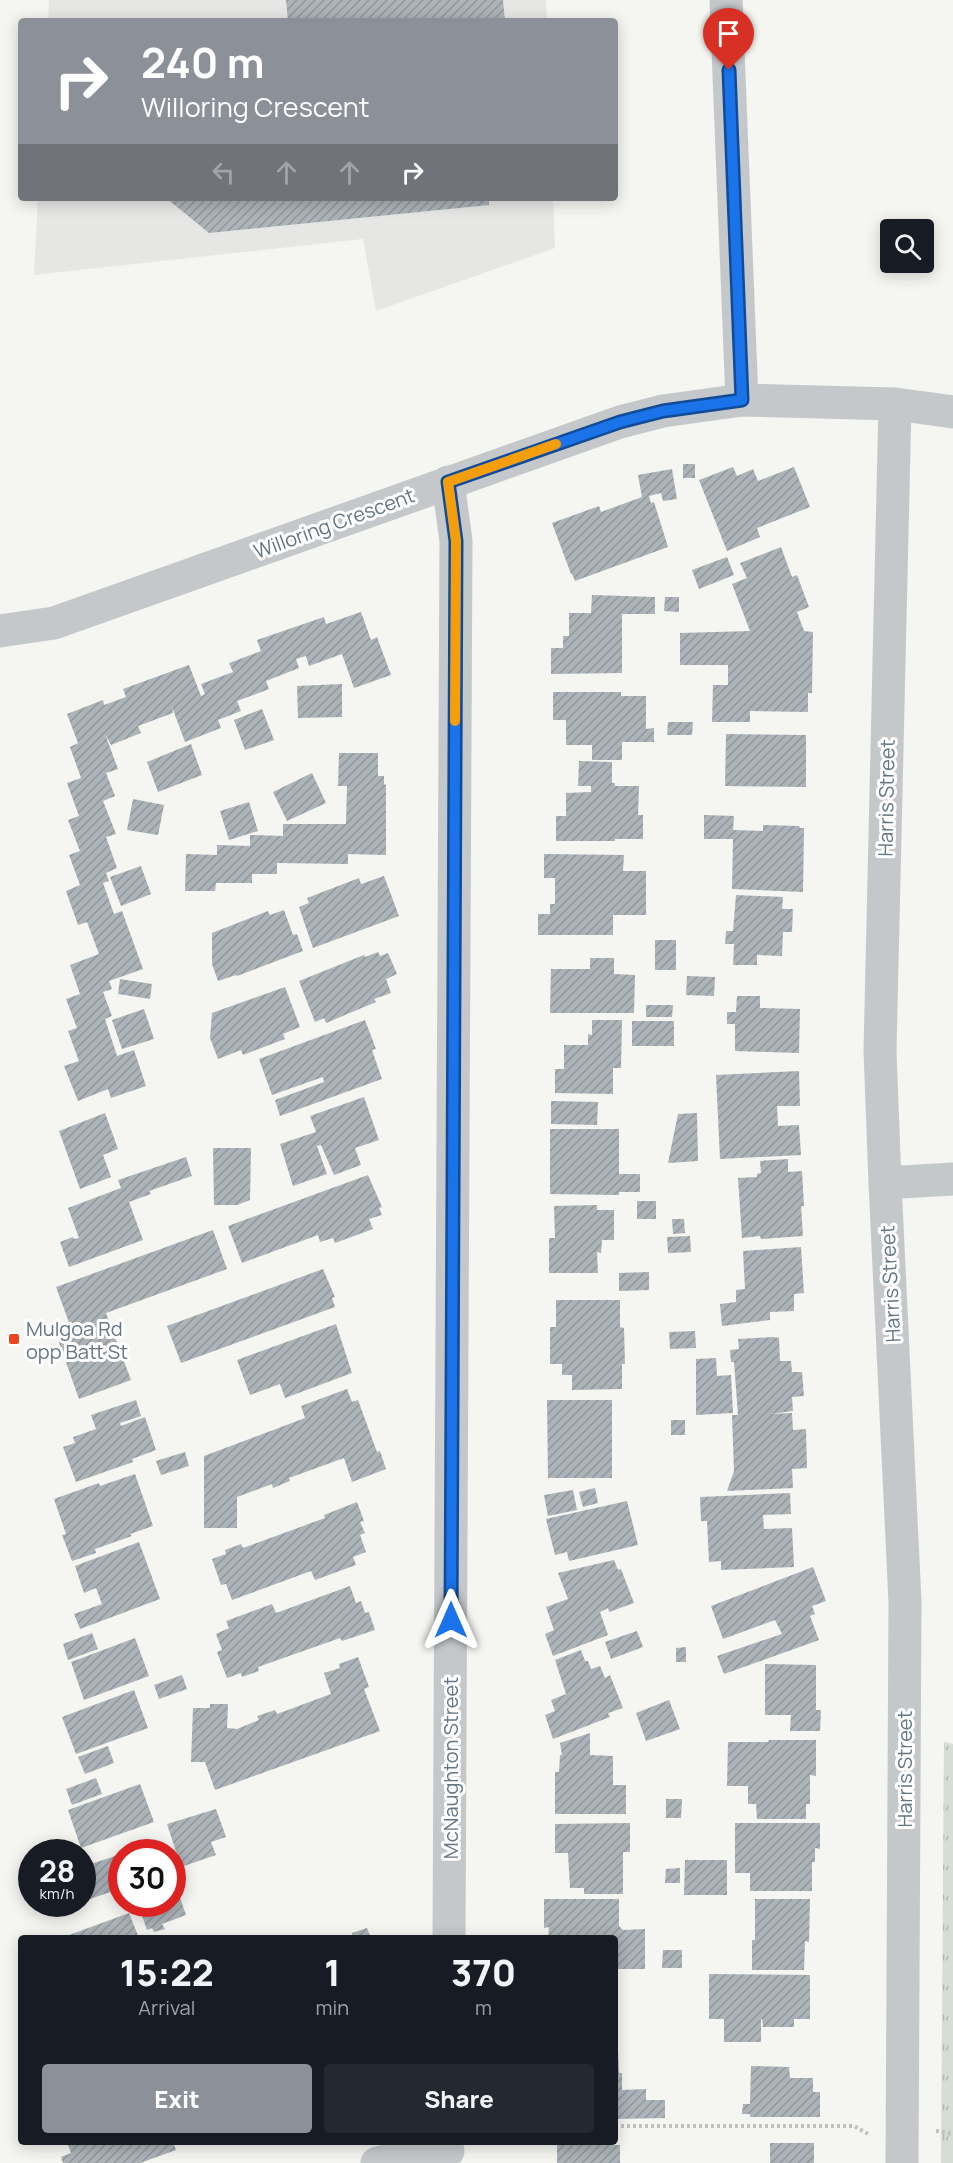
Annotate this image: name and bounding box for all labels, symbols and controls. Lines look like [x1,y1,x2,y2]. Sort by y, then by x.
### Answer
pin [703,8,754,70]
icon: arrive [712,17,745,50]
text: 240 m [141,33,265,91]
icon: right [42,42,120,120]
text: Willoring Crescent [141,88,370,125]
icon: left [207,156,240,189]
icon: ahead [270,156,303,189]
icon: ahead [333,156,366,189]
icon: right [396,156,429,189]
map controls [880,219,934,273]
button: search [880,219,934,273]
street label: Willoring Crescent [250,481,418,565]
street label: Harris Street [871,739,901,857]
street label: Harris Street [873,1225,907,1343]
place label: Mulgoa Rd opp Batt St [26,1315,128,1365]
marker: Mulgoa Rd opp Batt St [7,1332,21,1346]
position arrow [419,1588,483,1652]
street label: McNaughton Street [437,1677,464,1859]
street label: Harris Street [891,1710,918,1828]
speed limit sign: 30 [108,1839,186,1917]
text: 28 [39,1850,75,1891]
text: km/h [40,1883,74,1904]
text: 15:22 [120,1948,214,1997]
text: 1 [324,1948,341,1997]
text: 370 [451,1948,516,1997]
text: Arrival [138,1994,195,2021]
text: min [316,1994,349,2021]
text: m [475,1994,492,2021]
button: Exit [42,2064,312,2133]
button: Share [324,2064,594,2133]

